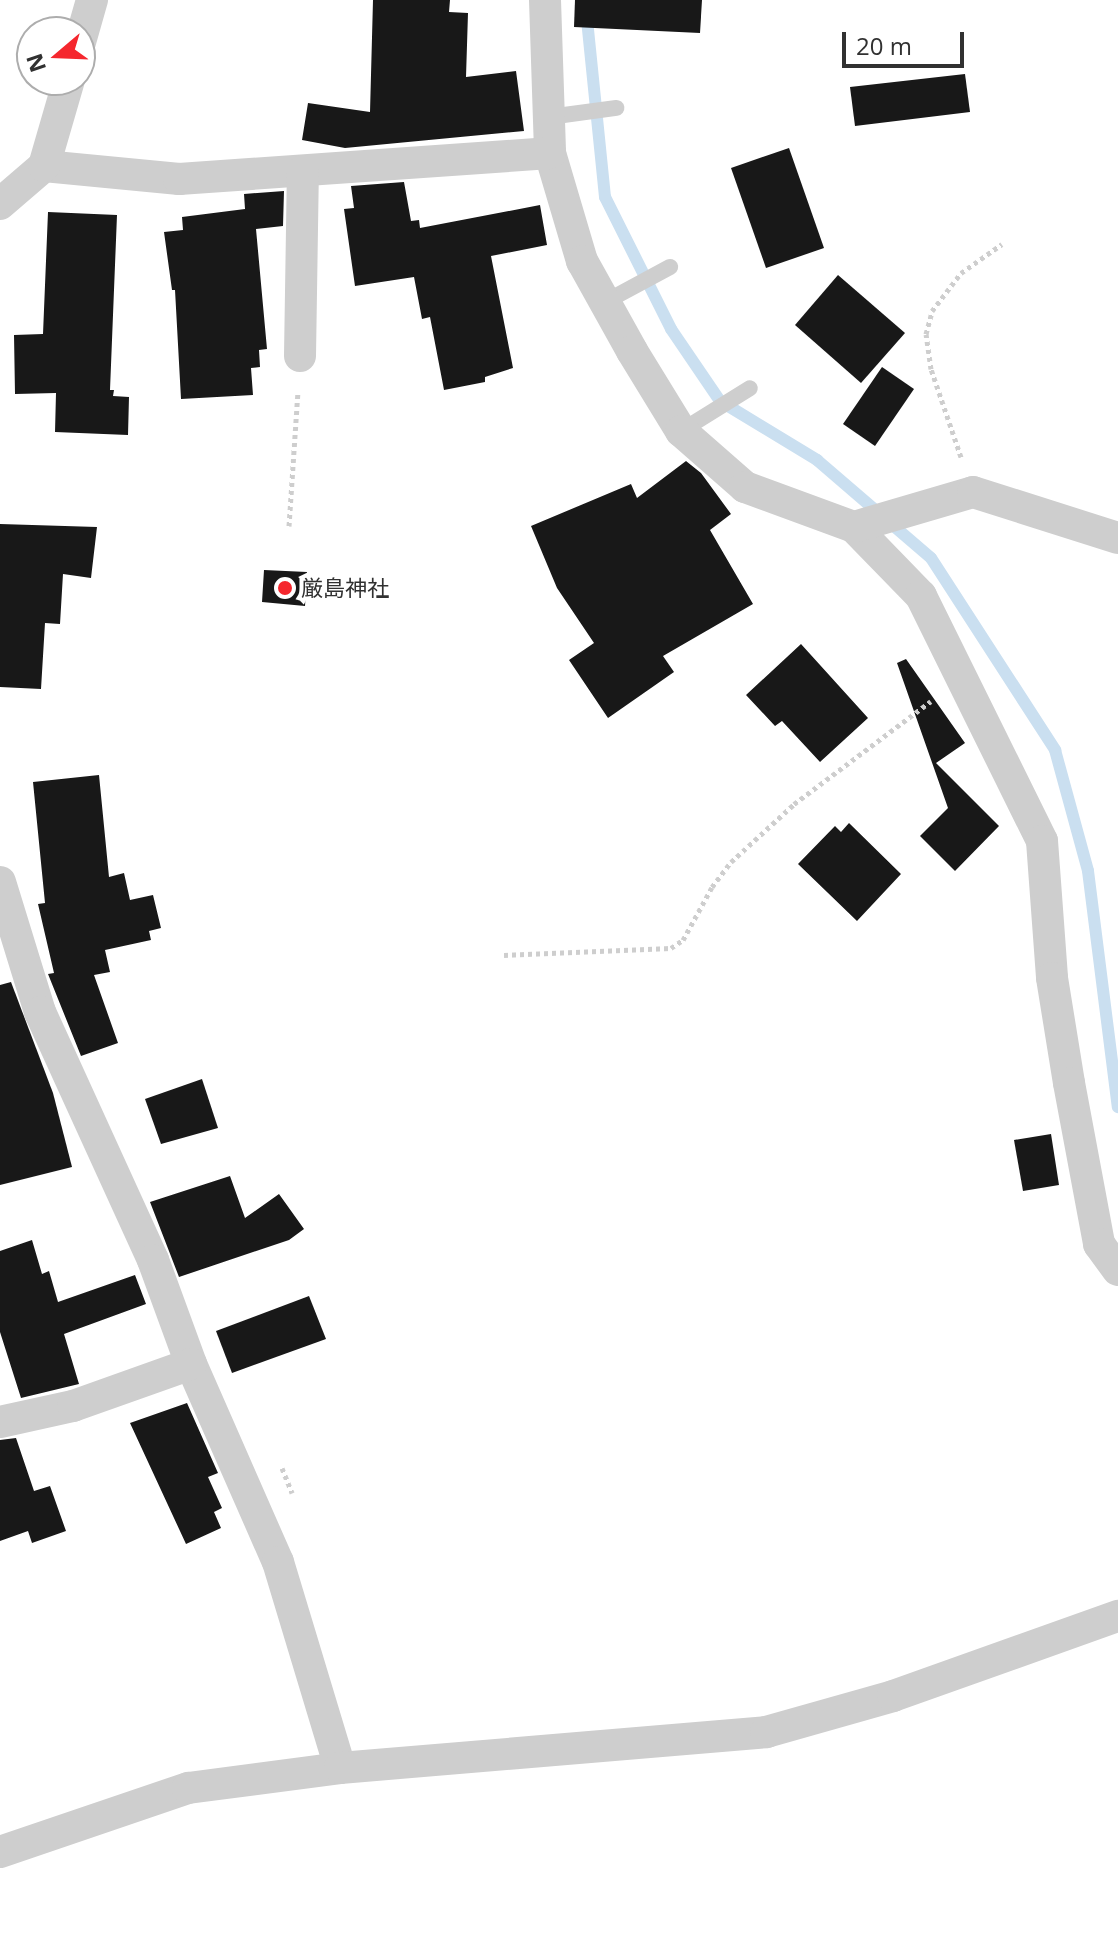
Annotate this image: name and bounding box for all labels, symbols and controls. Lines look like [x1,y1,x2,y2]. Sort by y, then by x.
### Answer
north arrow [16,16,96,96]
scale bar [846,16,968,66]
text: 20 m [856,29,912,62]
text: N [18,50,52,77]
place label: 厳島神社 [301,575,389,601]
marker: 厳島神社 [276,579,294,597]

